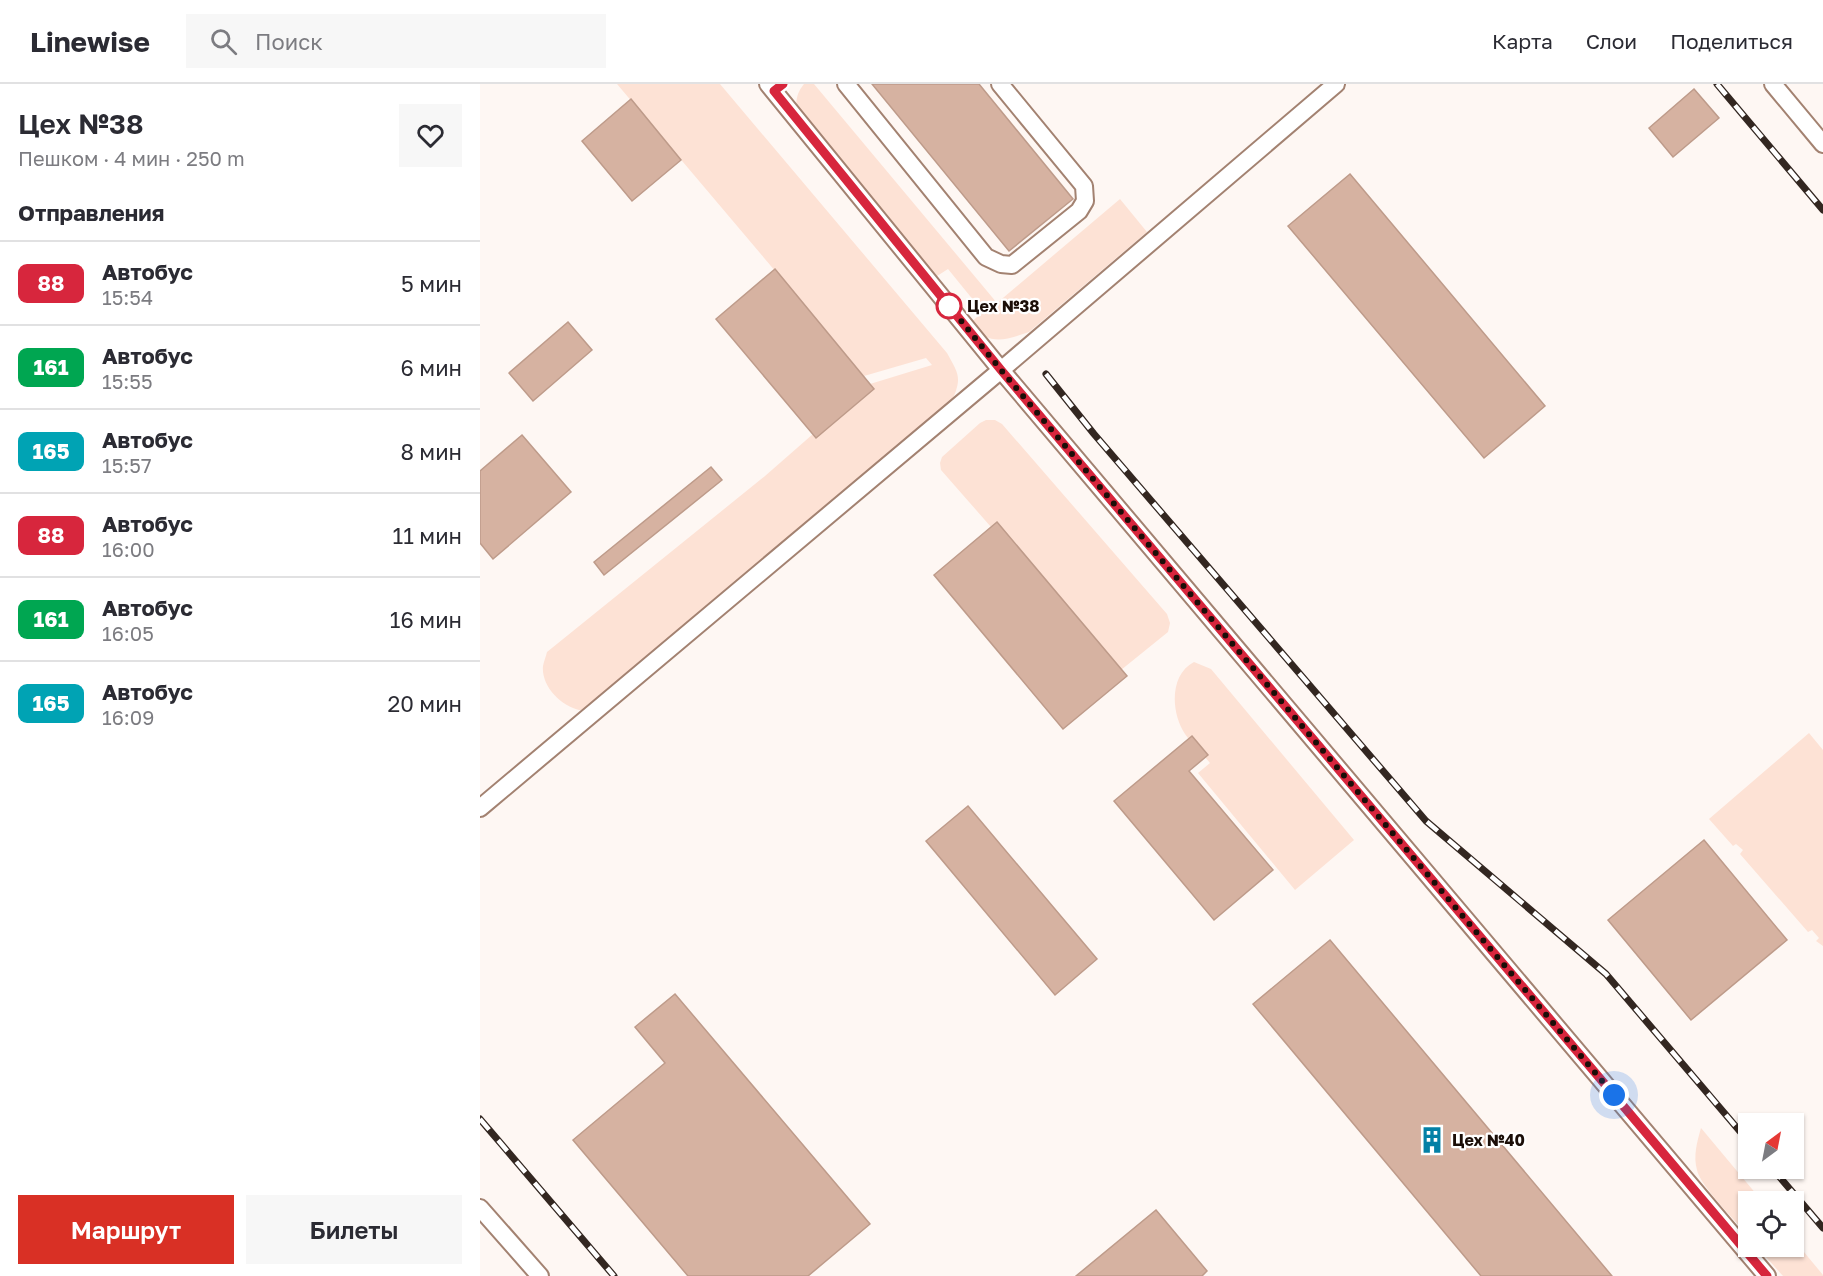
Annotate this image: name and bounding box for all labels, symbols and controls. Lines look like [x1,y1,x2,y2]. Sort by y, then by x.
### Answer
search box [186,14,606,68]
text: Linewise [30,25,150,58]
icon: search [207,25,240,58]
text: Поиск [255,28,323,55]
text: Карта [1492,28,1553,54]
text: Слои [1586,28,1637,54]
text: Поделиться [1670,28,1793,54]
button: heart [399,104,462,167]
text: Цех №38 [18,107,144,140]
text: Пешком · 4 мин · 250 m [18,146,245,170]
text: Отправления [18,199,164,226]
text: Автобус [102,258,193,285]
text: 88 [38,270,64,296]
text: 5 мин [401,270,462,297]
text: 15:54 [102,285,153,309]
marker: Цех №38 [936,293,962,319]
place label: Цех №38 [967,296,1040,316]
text: Автобус [102,342,193,369]
text: 161 [34,354,68,380]
text: 6 мин [401,354,462,381]
text: 15:55 [102,369,153,393]
text: Автобус [102,426,193,453]
text: 165 [33,438,69,464]
text: 8 мин [400,438,462,465]
text: 15:57 [102,453,152,477]
text: Автобус [102,510,193,537]
text: 88 [38,522,64,548]
text: 11 мин [392,522,462,549]
text: 16:00 [102,537,155,561]
text: Автобус [102,594,193,621]
text: 161 [34,606,68,632]
text: 16 мин [390,606,462,633]
text: 16:05 [102,621,154,645]
text: Автобус [102,678,193,705]
text: 165 [33,690,69,716]
text: 20 мин [387,690,462,717]
text: 16:09 [102,705,154,729]
your location [1599,1080,1629,1110]
north arrow [1738,1113,1804,1179]
map controls [1738,1113,1804,1257]
building icon: Цех №40 [1417,1125,1447,1155]
place label: Цех №40 [1452,1130,1525,1150]
button: locate [1738,1191,1804,1257]
button: Маршрут [18,1195,234,1264]
button: Билеты [246,1195,462,1264]

